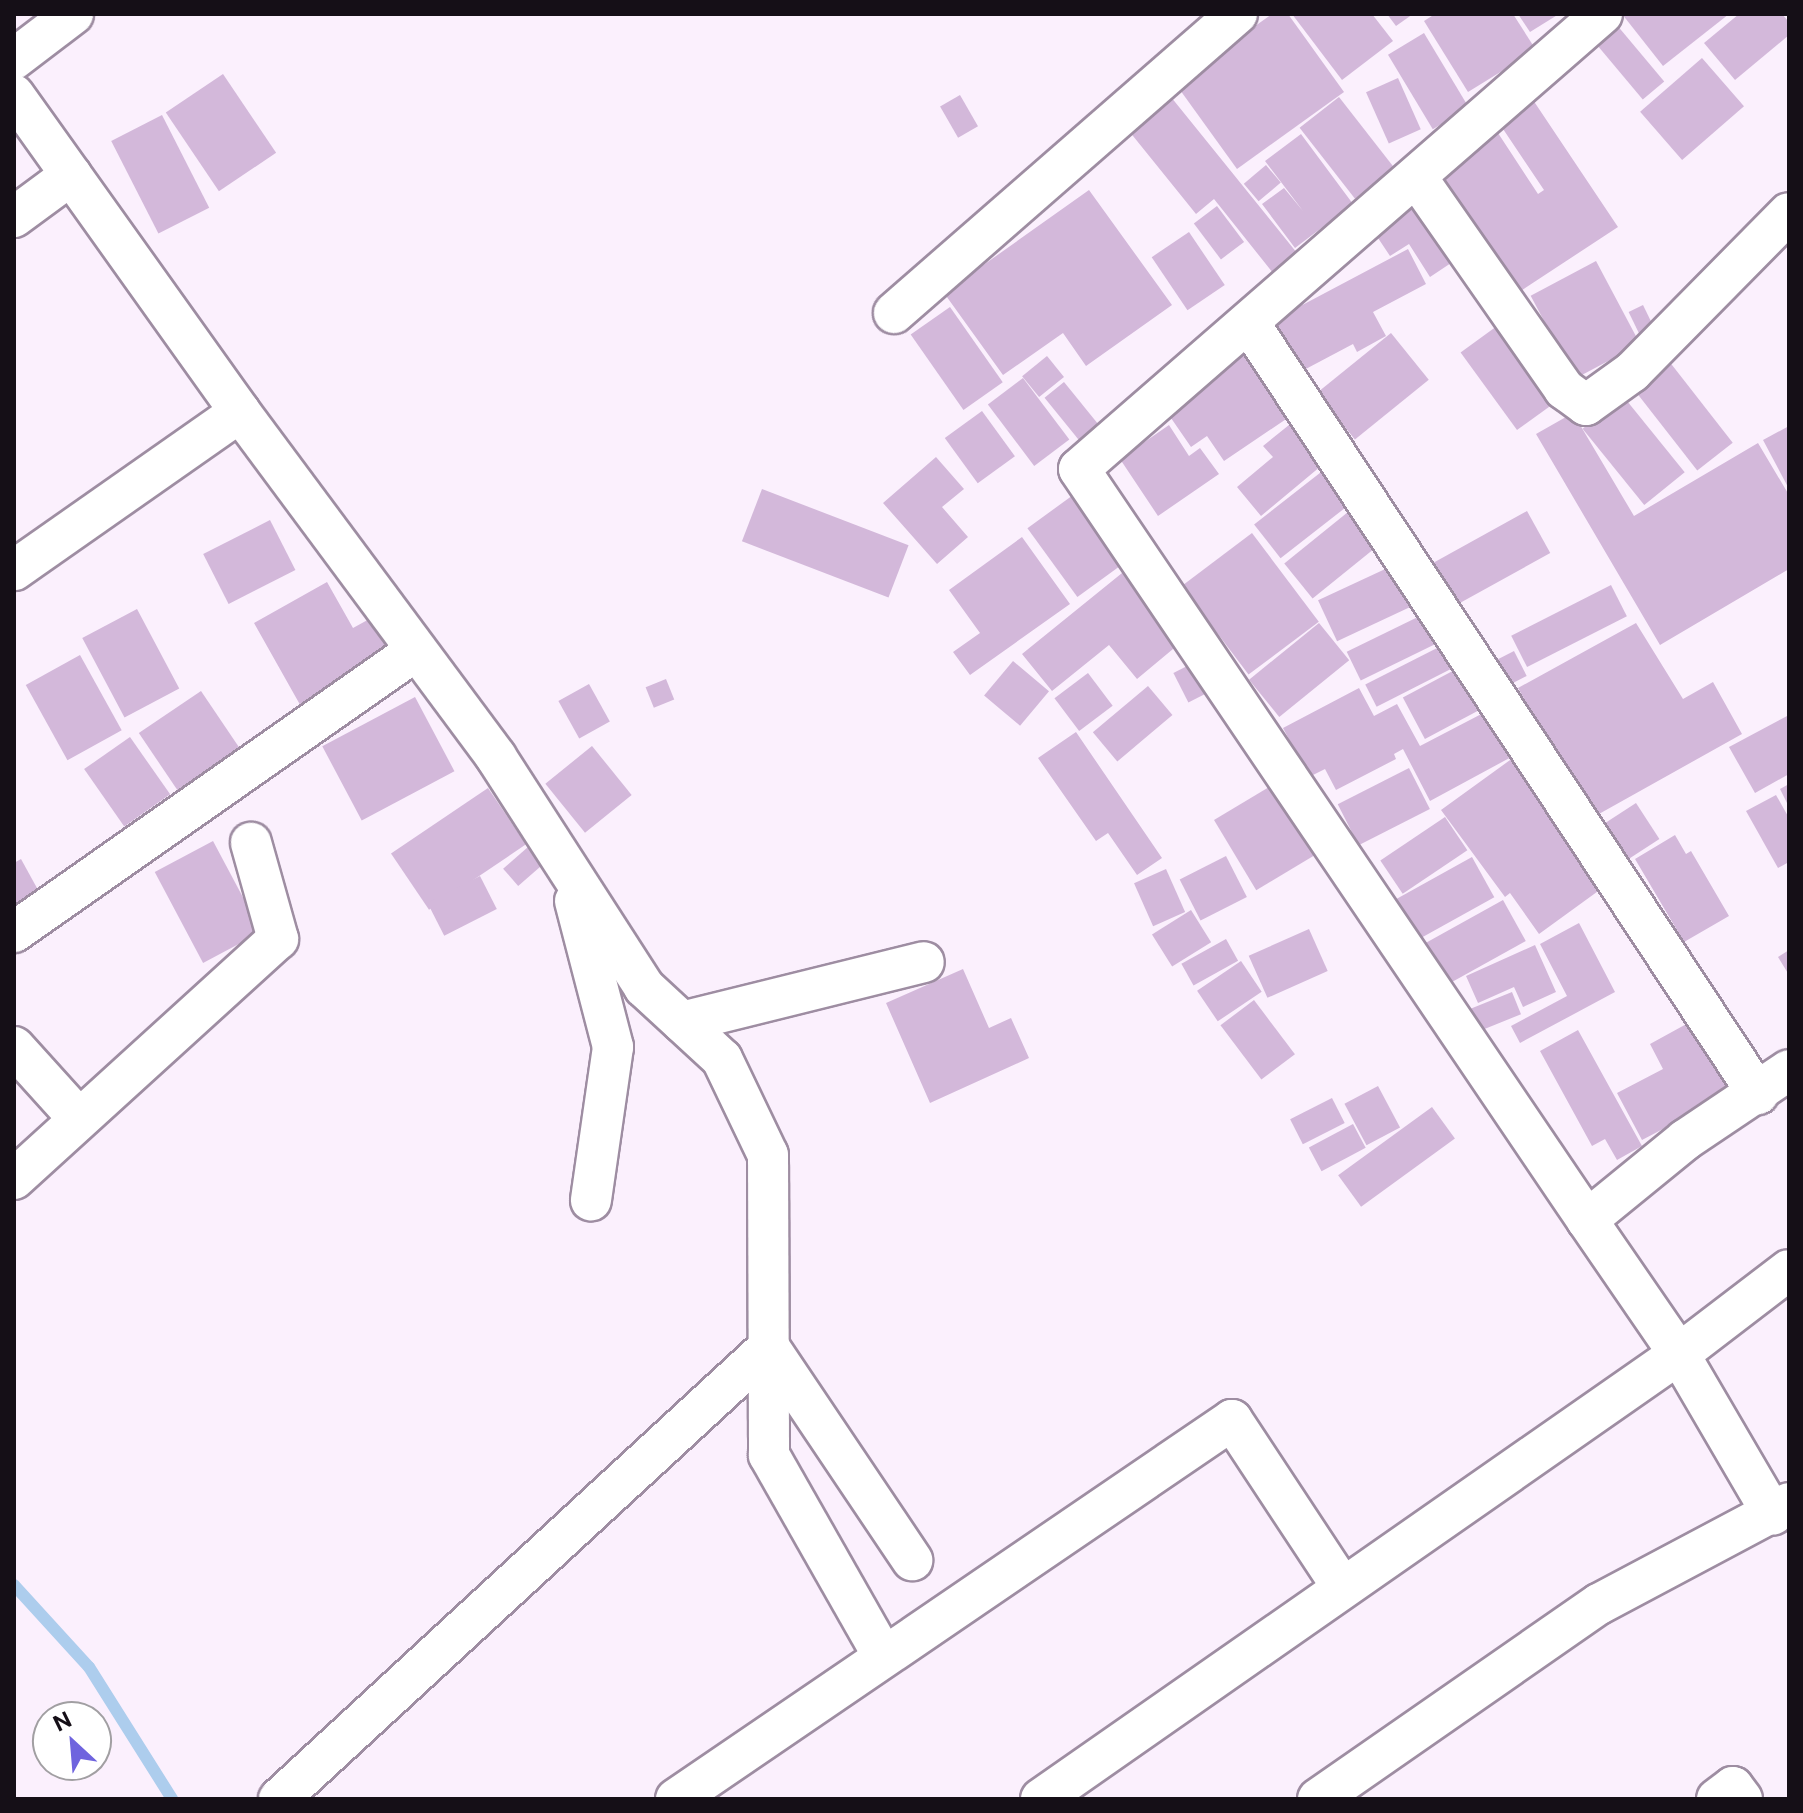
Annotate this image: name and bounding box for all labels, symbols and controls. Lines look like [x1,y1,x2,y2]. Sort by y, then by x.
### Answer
north arrow [32,1701,112,1781]
text: N [49,1706,76,1737]

